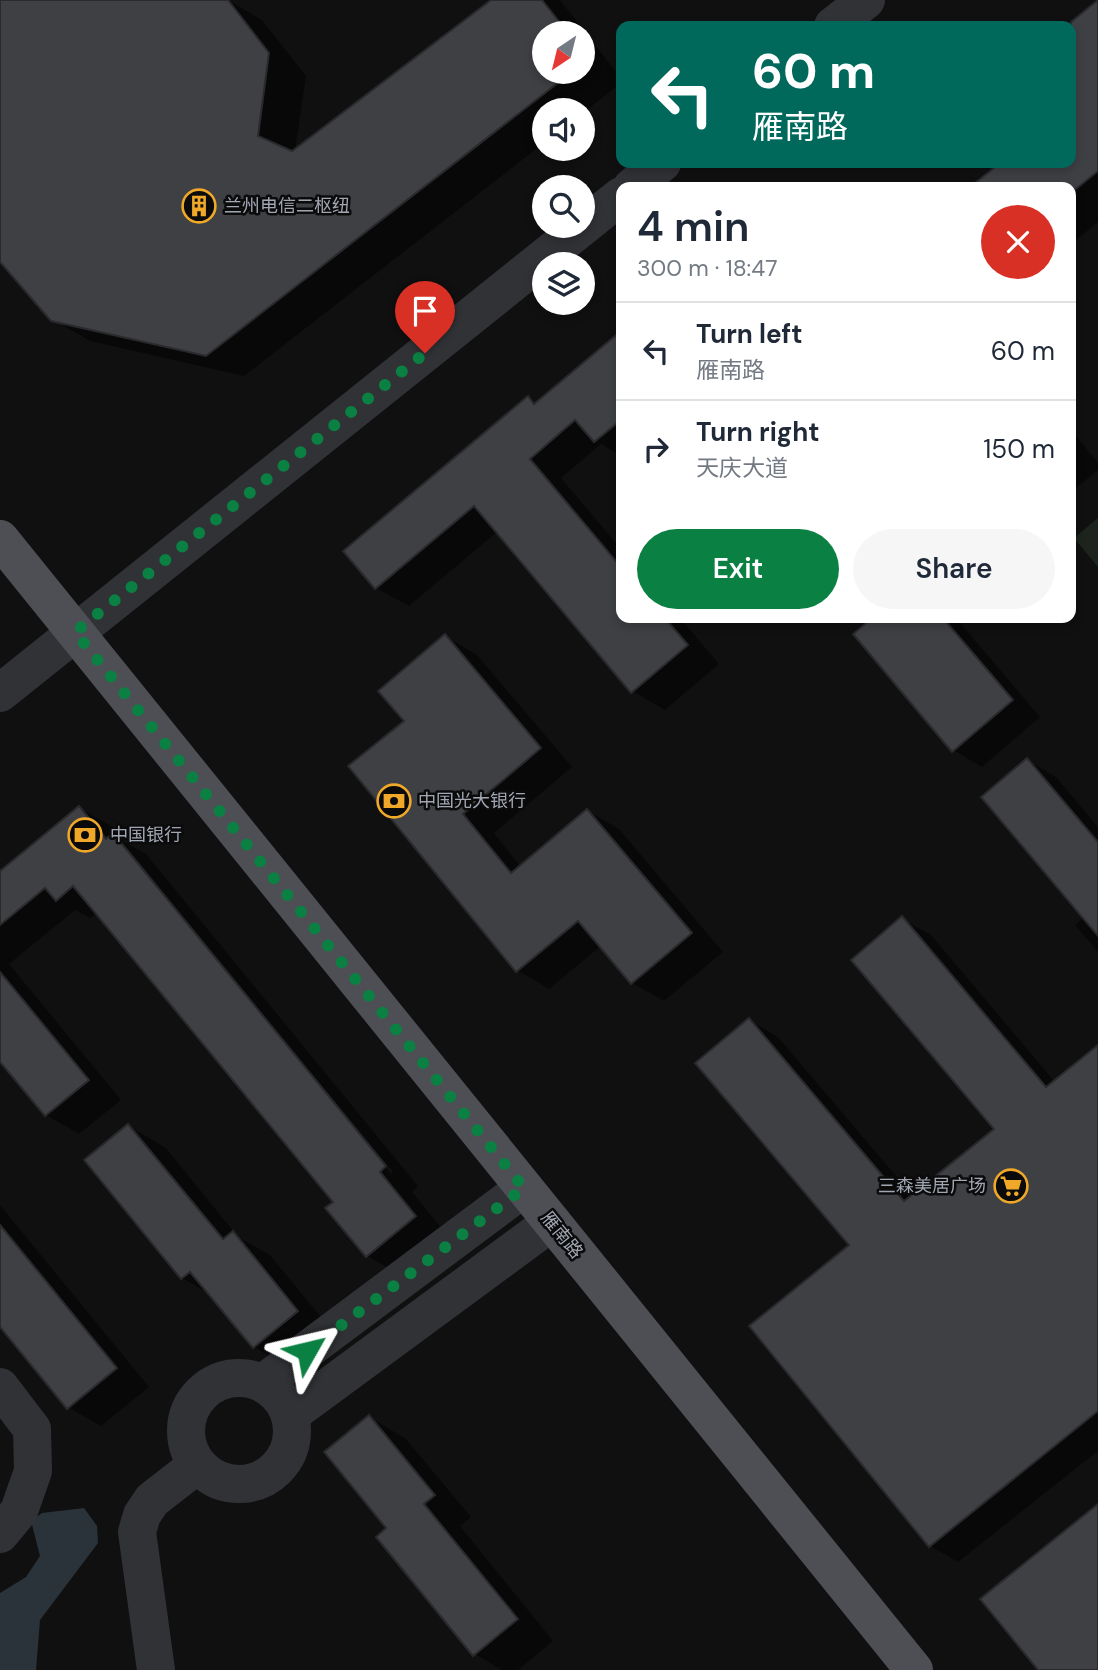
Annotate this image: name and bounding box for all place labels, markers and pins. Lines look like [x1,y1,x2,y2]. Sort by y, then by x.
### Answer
building icon: 兰州电信二枢纽 [180,187,218,225]
place label: 兰州电信二枢纽 [224,194,350,218]
pin [395,281,455,353]
bank icon: 中国光大银行 [375,782,413,820]
place label: 中国光大银行 [418,789,526,813]
bank icon: 中国银行 [66,816,104,854]
place label: 中国银行 [110,823,182,847]
supermarket icon: 三森美居广场 [992,1167,1030,1205]
place label: 三森美居广场 [878,1174,986,1198]

